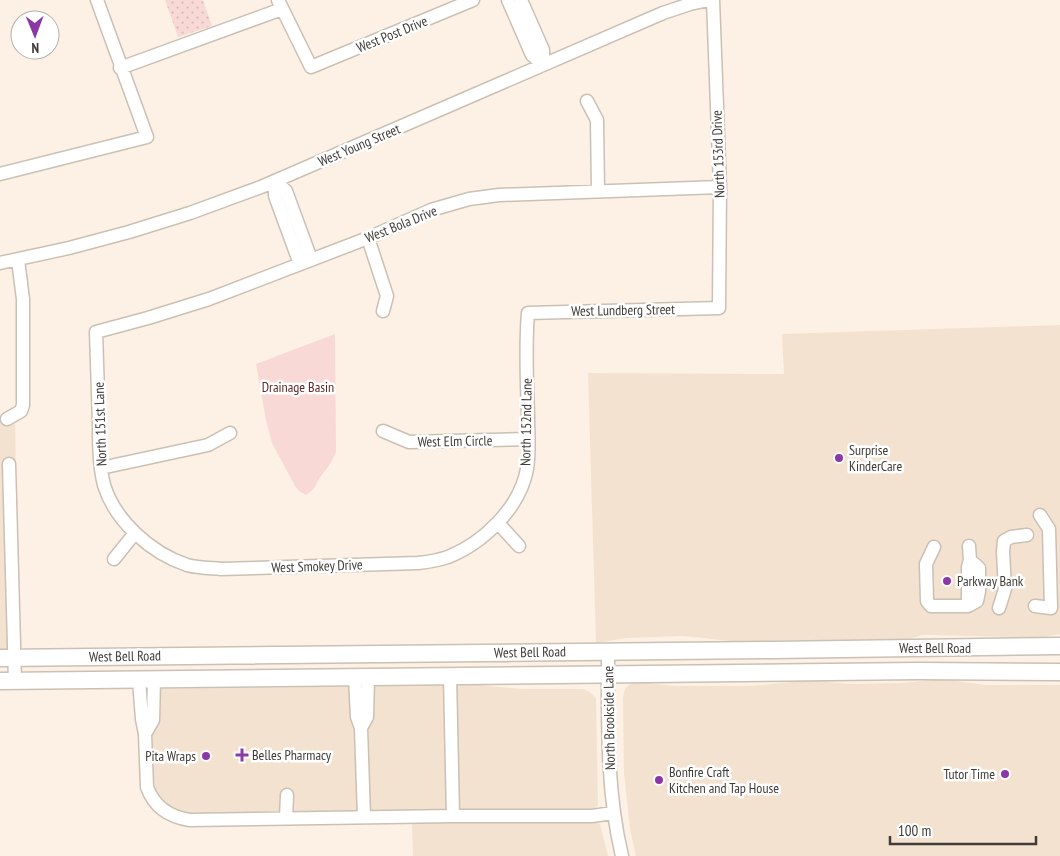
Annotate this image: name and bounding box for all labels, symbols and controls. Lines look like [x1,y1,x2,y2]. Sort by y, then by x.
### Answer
north arrow [10,10,60,60]
street label: West Post Drive [354,11,430,56]
text: N [31,39,39,57]
street label: North 153rd Drive [707,110,729,198]
street label: West Young Street [315,120,403,170]
street label: West Bola Drive [362,201,440,247]
street label: West Lundberg Street [571,300,675,320]
park label: Drainage Basin [262,378,334,396]
street label: North 152nd Lane [516,378,536,466]
street label: North 151st Lane [90,381,110,466]
street label: West Elm Circle [417,431,493,451]
place label: Surprise KinderCare [849,441,902,475]
marker: Surprise KinderCare [833,452,845,464]
street label: West Smokey Drive [271,555,363,577]
place label: Parkway Bank [957,572,1024,590]
marker: Parkway Bank [941,575,953,587]
street label: West Bell Road [899,639,971,657]
street label: West Bell Road [494,642,566,662]
street label: West Bell Road [89,646,161,666]
street label: North Brookside Lane [599,665,619,770]
place label: Belles Pharmacy [252,746,332,764]
place label: Pita Wraps [145,747,196,765]
marker: Belles Pharmacy [236,749,248,761]
marker: Pita Wraps [200,750,212,762]
place label: Bonfire Craft Kitchen and Tap House [669,763,779,797]
place label: Tutor Time [943,765,995,783]
marker: Tutor Time [999,768,1011,780]
marker: Bonfire Craft Kitchen and Tap House [653,774,665,786]
scale bar [890,814,1036,846]
text: 100 m [898,821,931,840]

